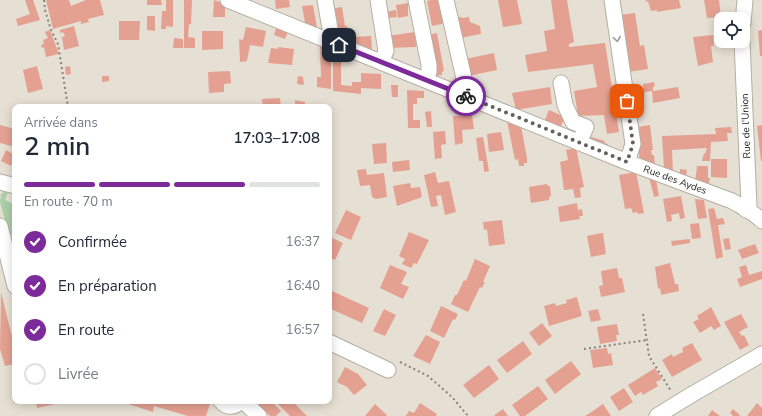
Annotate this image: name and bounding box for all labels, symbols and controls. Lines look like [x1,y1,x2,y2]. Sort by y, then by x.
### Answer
map controls [714,12,750,48]
button: locate [714,12,750,48]
pin [322,28,356,62]
icon: home [328,34,350,56]
one-way arrow [612,36,621,42]
courier [446,76,486,116]
pin [610,84,644,118]
icon: bike [455,85,477,107]
icon: bag [616,90,638,112]
street label: Rue de l'Union [738,93,754,159]
text: Arrivée dans [24,114,98,132]
text: 17:03–17:08 [233,128,320,148]
text: 2 min [24,129,90,164]
street label: Rue des Aydes [641,162,709,198]
text: En route · 70 m [24,193,113,211]
icon: check [24,231,46,253]
text: Confirmée [58,232,127,252]
text: 16:37 [286,233,320,251]
icon: check [24,275,46,297]
text: En préparation [58,276,157,296]
text: 16:40 [286,277,320,295]
icon: check [24,319,46,341]
text: En route [58,320,114,340]
text: 16:57 [286,321,320,339]
text: Livrée [58,364,99,384]

